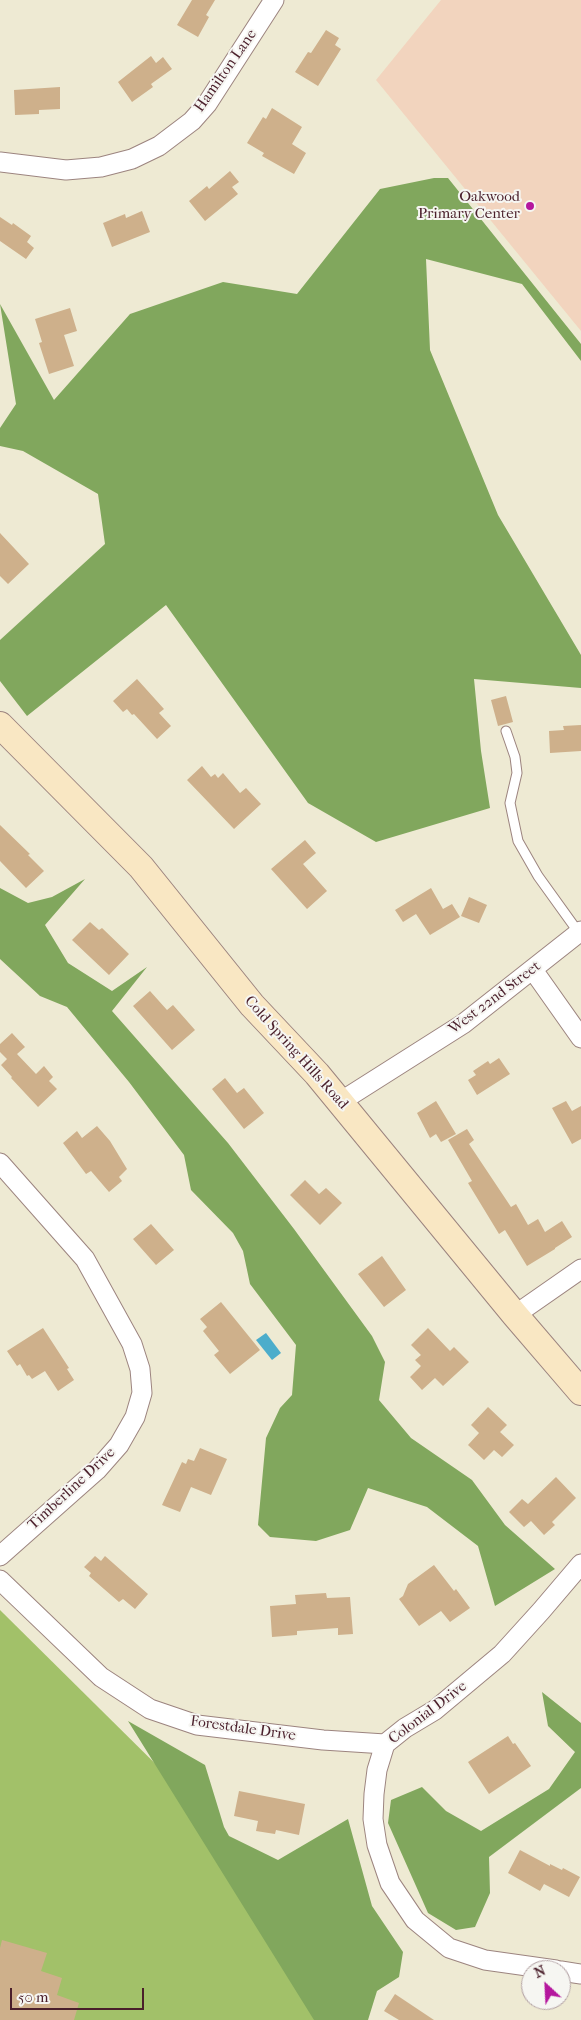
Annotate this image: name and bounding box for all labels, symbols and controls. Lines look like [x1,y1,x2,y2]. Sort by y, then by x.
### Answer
street label: Hamilton Lane [191,26,261,116]
place label: Oakwood Primary Center [418,188,520,223]
marker: Oakwood Primary Center [524,200,536,212]
street label: West 22nd Street [446,958,544,1038]
street label: Cold Spring Hills Road [240,993,352,1113]
street label: Timberline Drive [25,1444,119,1534]
street label: Colonial Drive [385,1678,471,1748]
street label: Forestdale Drive [189,1713,297,1745]
north arrow [521,1960,571,2010]
text: N [531,1962,548,1982]
scale bar [12,1978,146,2010]
text: 50 m [18,1988,48,2006]

